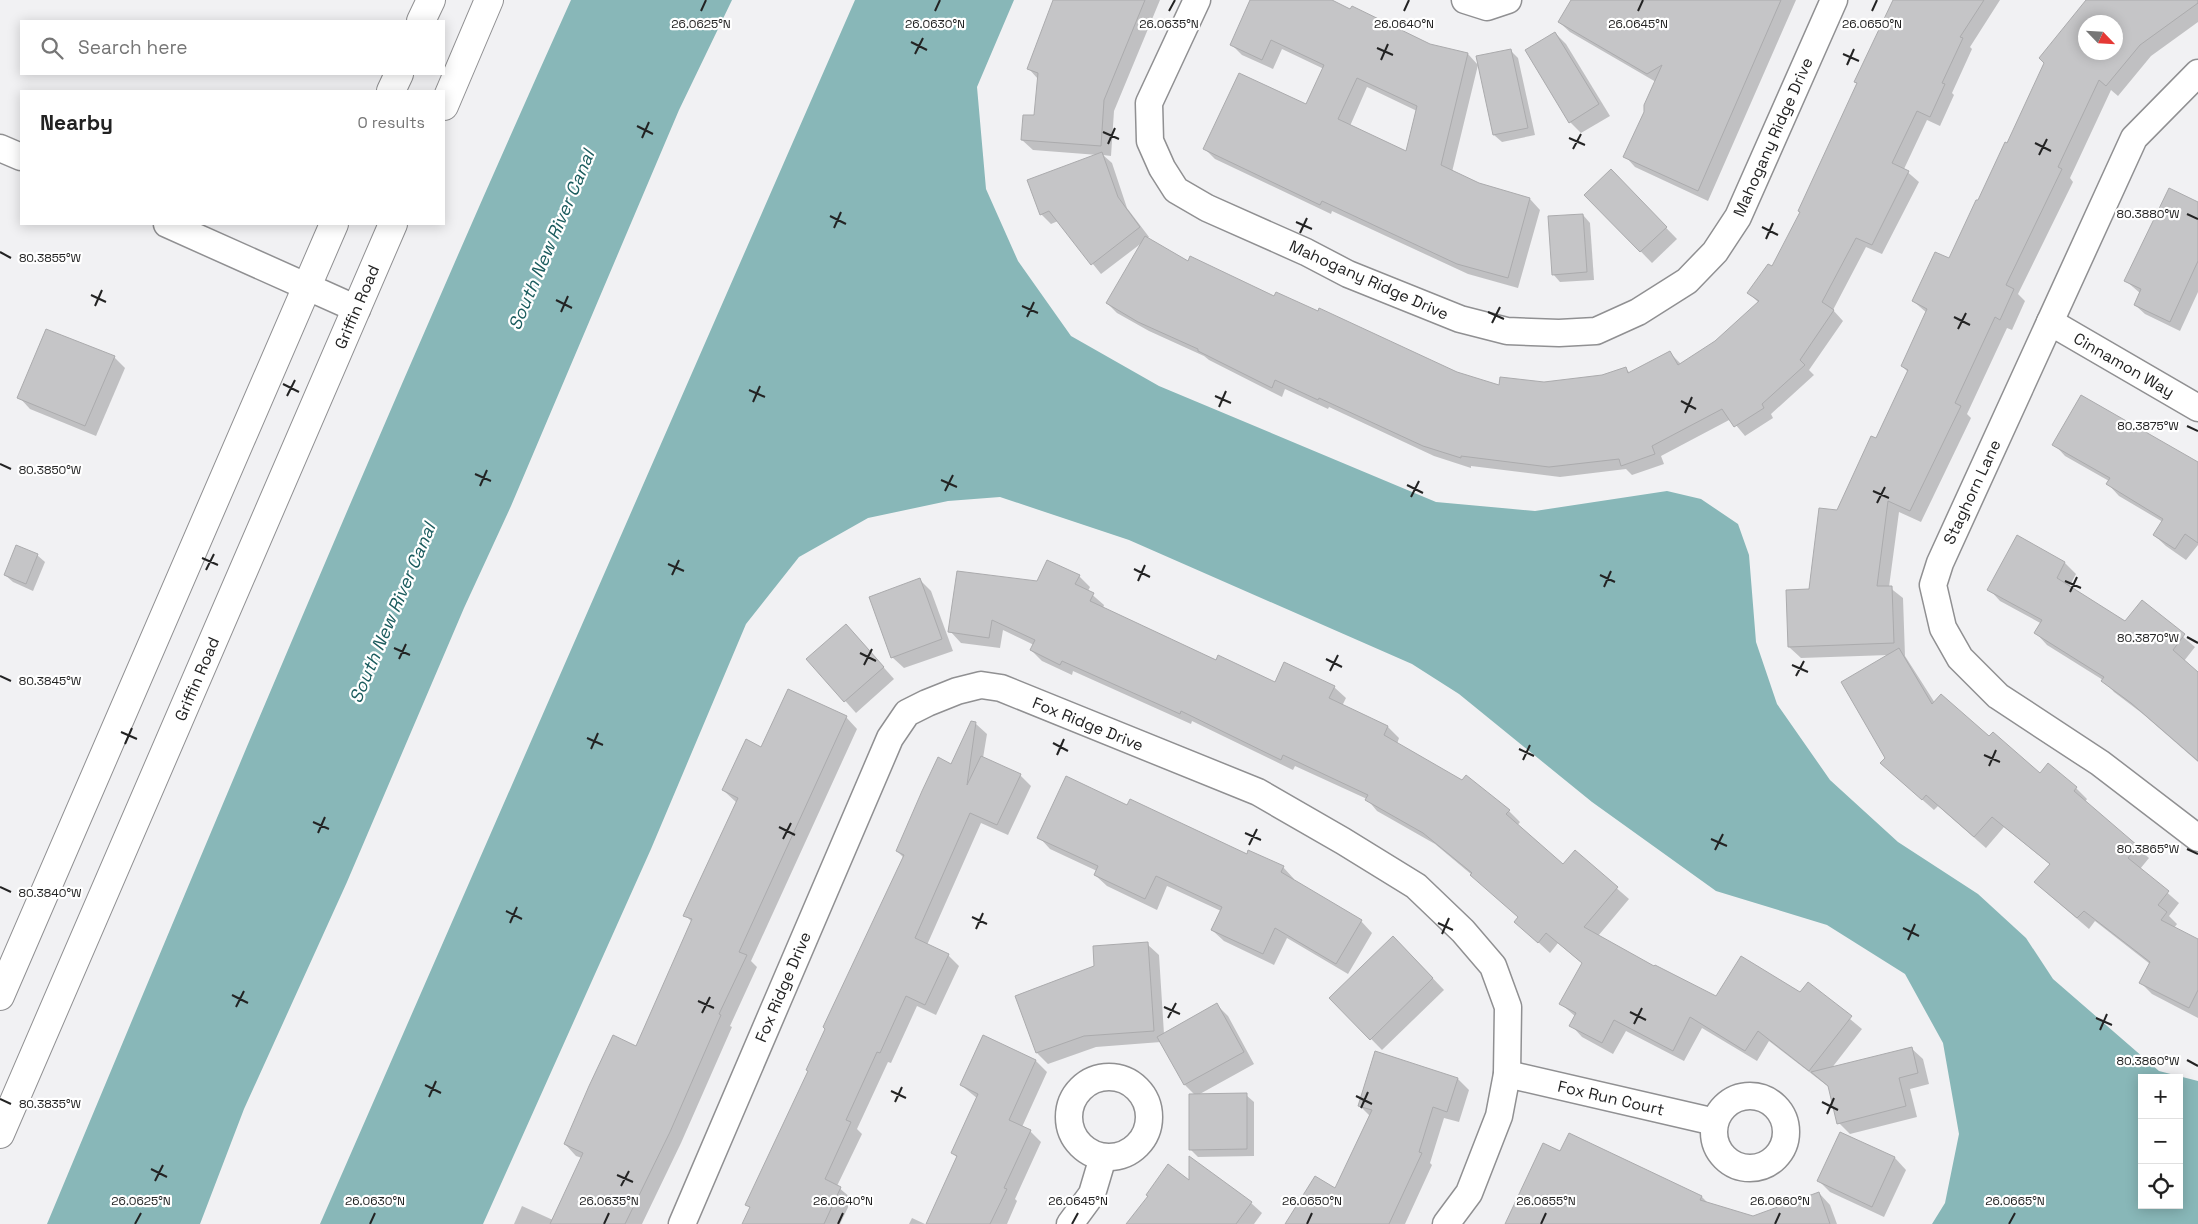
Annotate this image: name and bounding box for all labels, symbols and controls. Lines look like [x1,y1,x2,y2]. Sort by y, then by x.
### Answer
north arrow [2078,15,2123,60]
text: 26.0625°N [671,16,731,32]
text: 26.0630°N [905,16,965,32]
text: 26.0635°N [1139,16,1199,32]
text: 26.0640°N [1374,16,1434,32]
text: 26.0645°N [1608,16,1668,32]
text: 26.0650°N [1842,16,1902,32]
search box [20,20,445,75]
icon: search [38,34,66,62]
text: Search here [78,35,188,60]
street label: Mahogany Ridge Drive [1728,54,1818,220]
text: Nearby [40,109,113,136]
text: 0 results [357,112,425,133]
water label: South New River Canal [503,144,600,334]
text: 80.3880°W [2117,206,2180,222]
street label: Mahogany Ridge Drive [1286,235,1452,325]
text: 80.3855°W [19,250,82,266]
street label: Griffin Road [330,262,384,352]
street label: Cinnamon Way [2070,328,2178,402]
text: 80.3875°W [2117,418,2179,434]
street label: Staghorn Lane [1939,436,2005,548]
text: 80.3850°W [19,462,82,478]
water label: South New River Canal [344,517,441,707]
text: 80.3870°W [2117,630,2180,646]
street label: Griffin Road [170,634,224,724]
text: 80.3845°W [19,673,82,689]
street label: Fox Ridge Drive [1029,692,1147,756]
text: 80.3865°W [2117,841,2180,857]
text: 80.3840°W [18,885,82,901]
street label: Fox Ridge Drive [750,929,816,1045]
text: 80.3860°W [2117,1053,2180,1069]
map controls [2138,1074,2183,1209]
button: + [2138,1074,2183,1119]
street label: Fox Run Court [1556,1076,1666,1120]
text: 80.3835°W [19,1096,82,1112]
button: − [2138,1119,2183,1164]
button: locate [2138,1164,2183,1209]
text: 26.0625°N [111,1193,171,1209]
text: 26.0630°N [345,1193,405,1209]
text: 26.0635°N [579,1193,639,1209]
text: 26.0640°N [813,1193,873,1209]
text: 26.0645°N [1048,1193,1108,1209]
text: 26.0650°N [1282,1193,1342,1209]
text: 26.0655°N [1516,1193,1576,1209]
text: 26.0660°N [1750,1193,1810,1209]
text: 26.0665°N [1985,1193,2045,1209]

